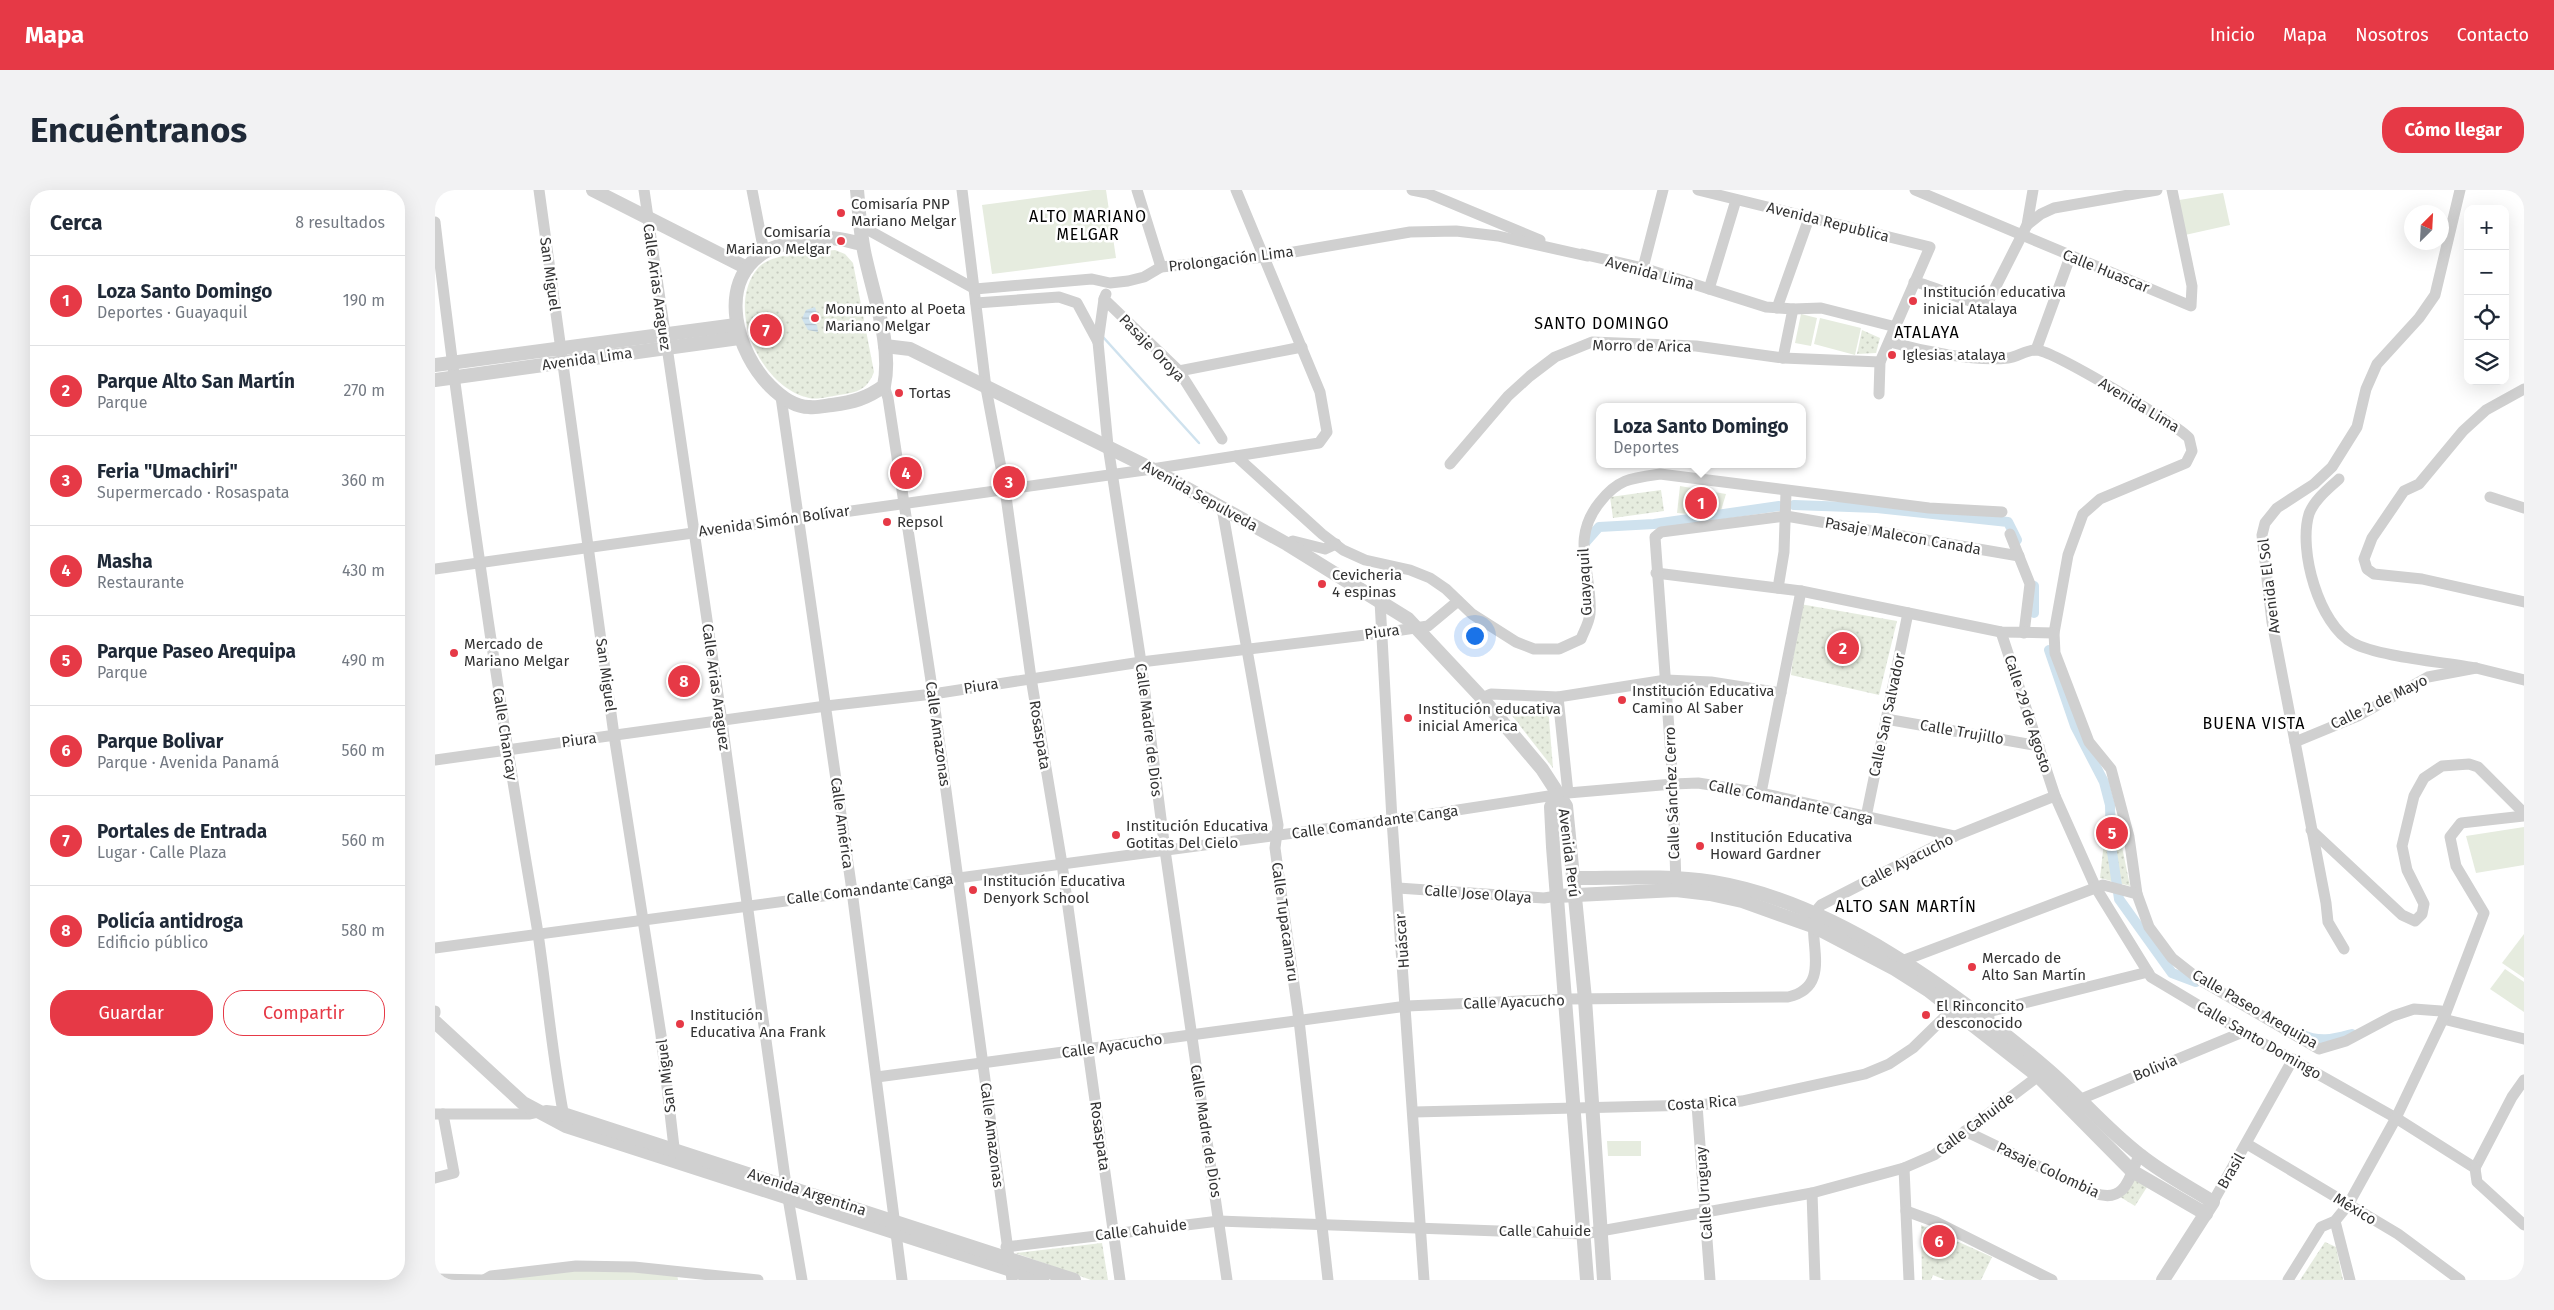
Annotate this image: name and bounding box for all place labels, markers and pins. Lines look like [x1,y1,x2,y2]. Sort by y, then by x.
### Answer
place label: Comisaría PNP Mariano Melgar [851,195,956,230]
marker: Comisaría PNP Mariano Melgar [835,207,847,219]
place label: Comisaría Mariano Melgar [726,223,831,258]
marker: Comisaría Mariano Melgar [835,235,847,247]
place label: Institución educativa inicial Atalaya [1923,283,2066,318]
marker: Institución educativa inicial Atalaya [1907,295,1919,307]
place label: Monumento al Poeta Mariano Melgar [825,300,966,335]
pin: 7 [750,311,782,349]
marker: Monumento al Poeta Mariano Melgar [809,312,821,324]
place label: Iglesias atalaya [1902,346,2006,364]
marker: Iglesias atalaya [1886,349,1898,361]
place label: Tortas [909,384,951,402]
marker: Tortas [893,387,905,399]
pin: 4 [890,454,922,492]
pin: 3 [993,463,1025,501]
pin: 1 [1685,484,1717,522]
place label: Repsol [897,513,944,531]
marker: Repsol [881,516,893,528]
place label: Cevicheria 4 espinas [1332,566,1402,601]
marker: Cevicheria 4 espinas [1316,578,1328,590]
pin: 2 [1827,629,1859,667]
place label: Mercado de Mariano Melgar [464,635,569,670]
marker: Mercado de Mariano Melgar [448,647,460,659]
pin: 8 [668,662,700,700]
place label: Institución Educativa Camino Al Saber [1632,682,1775,717]
marker: Institución Educativa Camino Al Saber [1616,694,1628,706]
place label: Institución educativa inicial America [1418,700,1561,735]
marker: Institución educativa inicial America [1402,712,1414,724]
pin: 5 [2096,814,2128,852]
place label: Institución Educativa Gotitas Del Cielo [1126,817,1269,852]
place label: Institución Educativa Howard Gardner [1710,828,1853,863]
marker: Institución Educativa Gotitas Del Cielo [1110,829,1122,841]
marker: Institución Educativa Howard Gardner [1694,840,1706,852]
place label: Institución Educativa Denyork School [983,872,1126,907]
marker: Institución Educativa Denyork School [967,884,979,896]
place label: Mercado de Alto San Martín [1982,949,2086,984]
marker: Mercado de Alto San Martín [1966,961,1978,973]
place label: El Rinconcito desconocido [1936,997,2024,1032]
place label: Institución Educativa Ana Frank [690,1006,826,1041]
marker: El Rinconcito desconocido [1920,1009,1932,1021]
marker: Institución Educativa Ana Frank [674,1018,686,1030]
pin: 6 [1923,1222,1955,1260]

